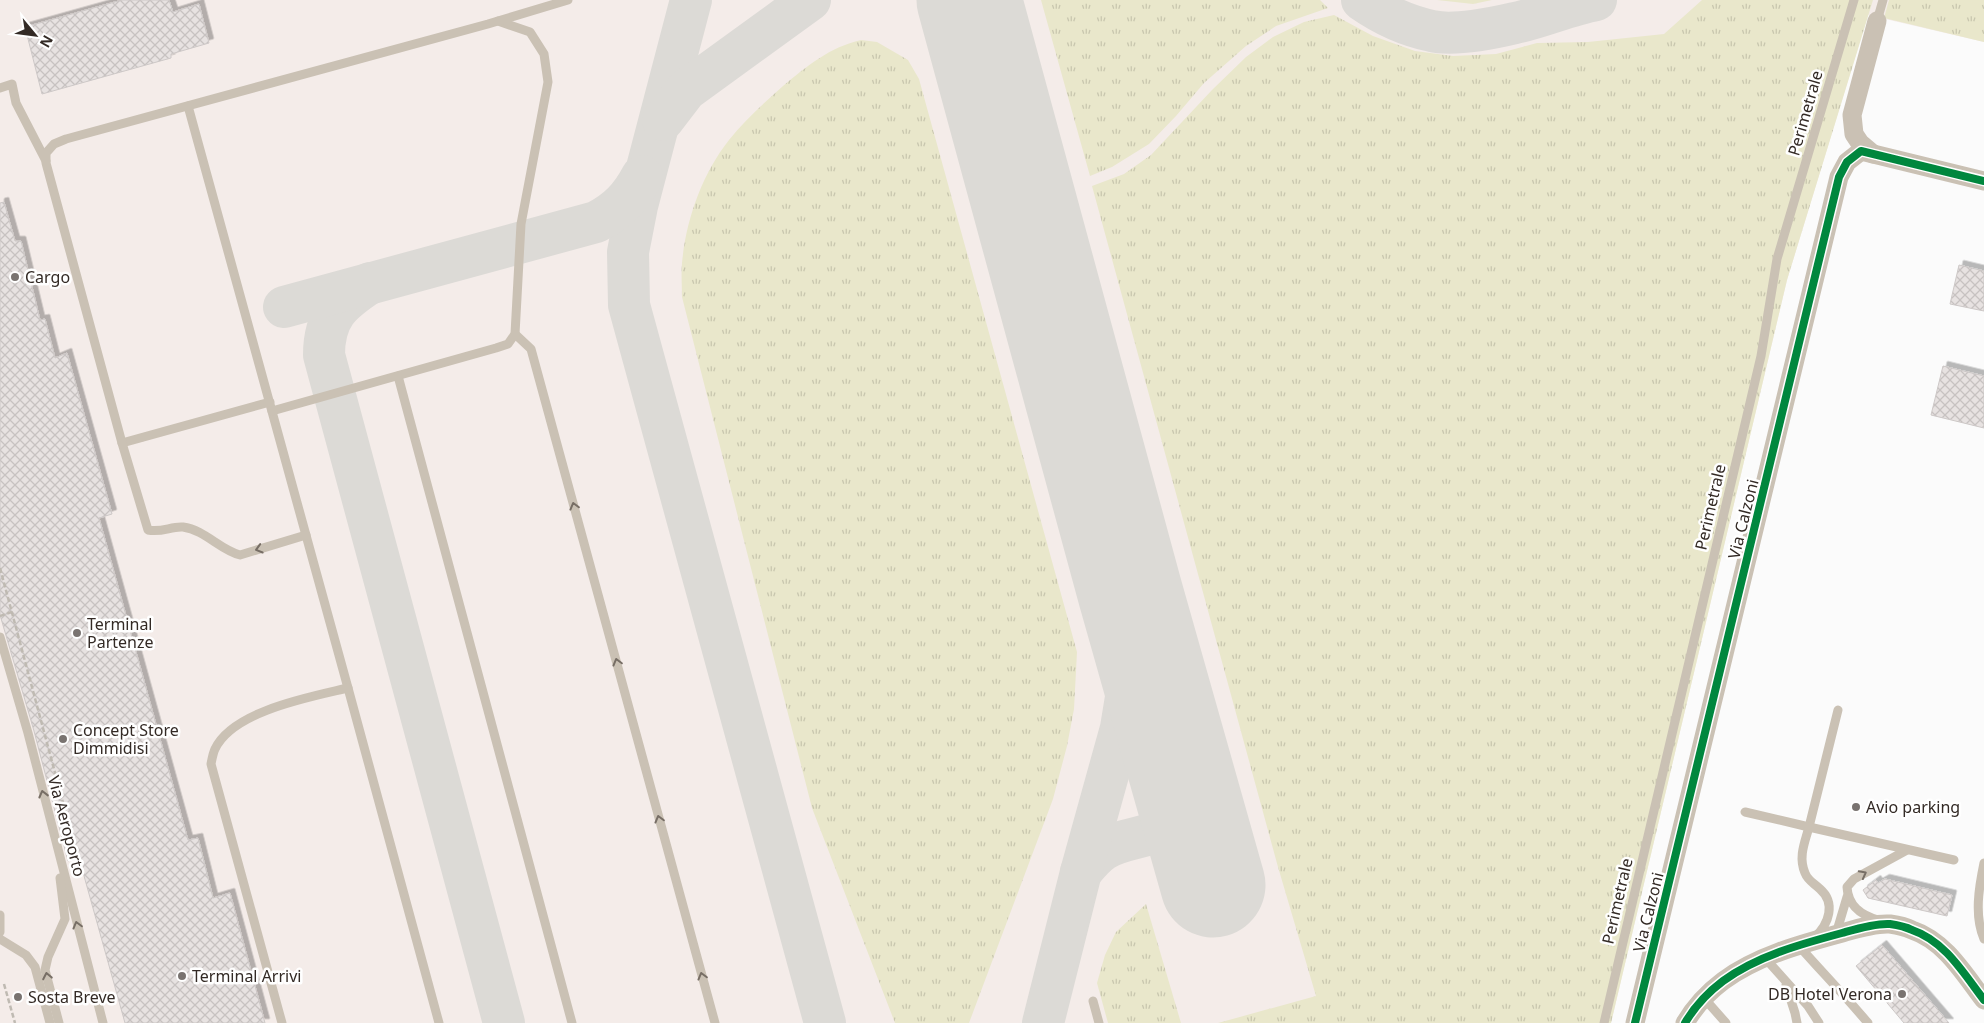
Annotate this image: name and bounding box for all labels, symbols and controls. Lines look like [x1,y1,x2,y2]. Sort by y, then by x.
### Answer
north arrow [10,10,60,60]
text: N [36,32,58,51]
street label: Perimetrale [1782,68,1828,158]
place label: Cargo [25,266,70,288]
marker: Cargo [9,271,21,283]
street label: Perimetrale [1689,462,1731,552]
street label: Via Calzoni [1722,477,1764,561]
one-way arrow [569,501,580,510]
one-way arrow [256,544,264,554]
place label: Terminal Partenze [87,613,154,653]
marker: Terminal Partenze [71,627,83,639]
one-way arrow [612,659,622,667]
place label: Concept Store Dimmidisi [73,719,179,759]
marker: Concept Store Dimmidisi [57,733,69,745]
street label: Via Aeroporto [43,773,91,879]
one-way arrow [38,789,49,798]
place label: Avio parking [1866,796,1960,818]
marker: Avio parking [1850,801,1862,813]
one-way arrow [655,816,665,824]
street label: Perimetrale [1596,856,1638,946]
street label: Via Calzoni [1627,870,1669,954]
one-way arrow [1858,870,1867,880]
one-way arrow [72,921,83,929]
place label: Terminal Arrivi [192,965,301,987]
marker: Terminal Arrivi [176,970,188,982]
one-way arrow [43,971,53,980]
one-way arrow [697,972,708,980]
place label: DB Hotel Verona [1768,983,1892,1005]
place label: Sosta Breve [28,986,116,1008]
marker: DB Hotel Verona [1896,988,1908,1000]
marker: Sosta Breve [12,991,24,1003]

